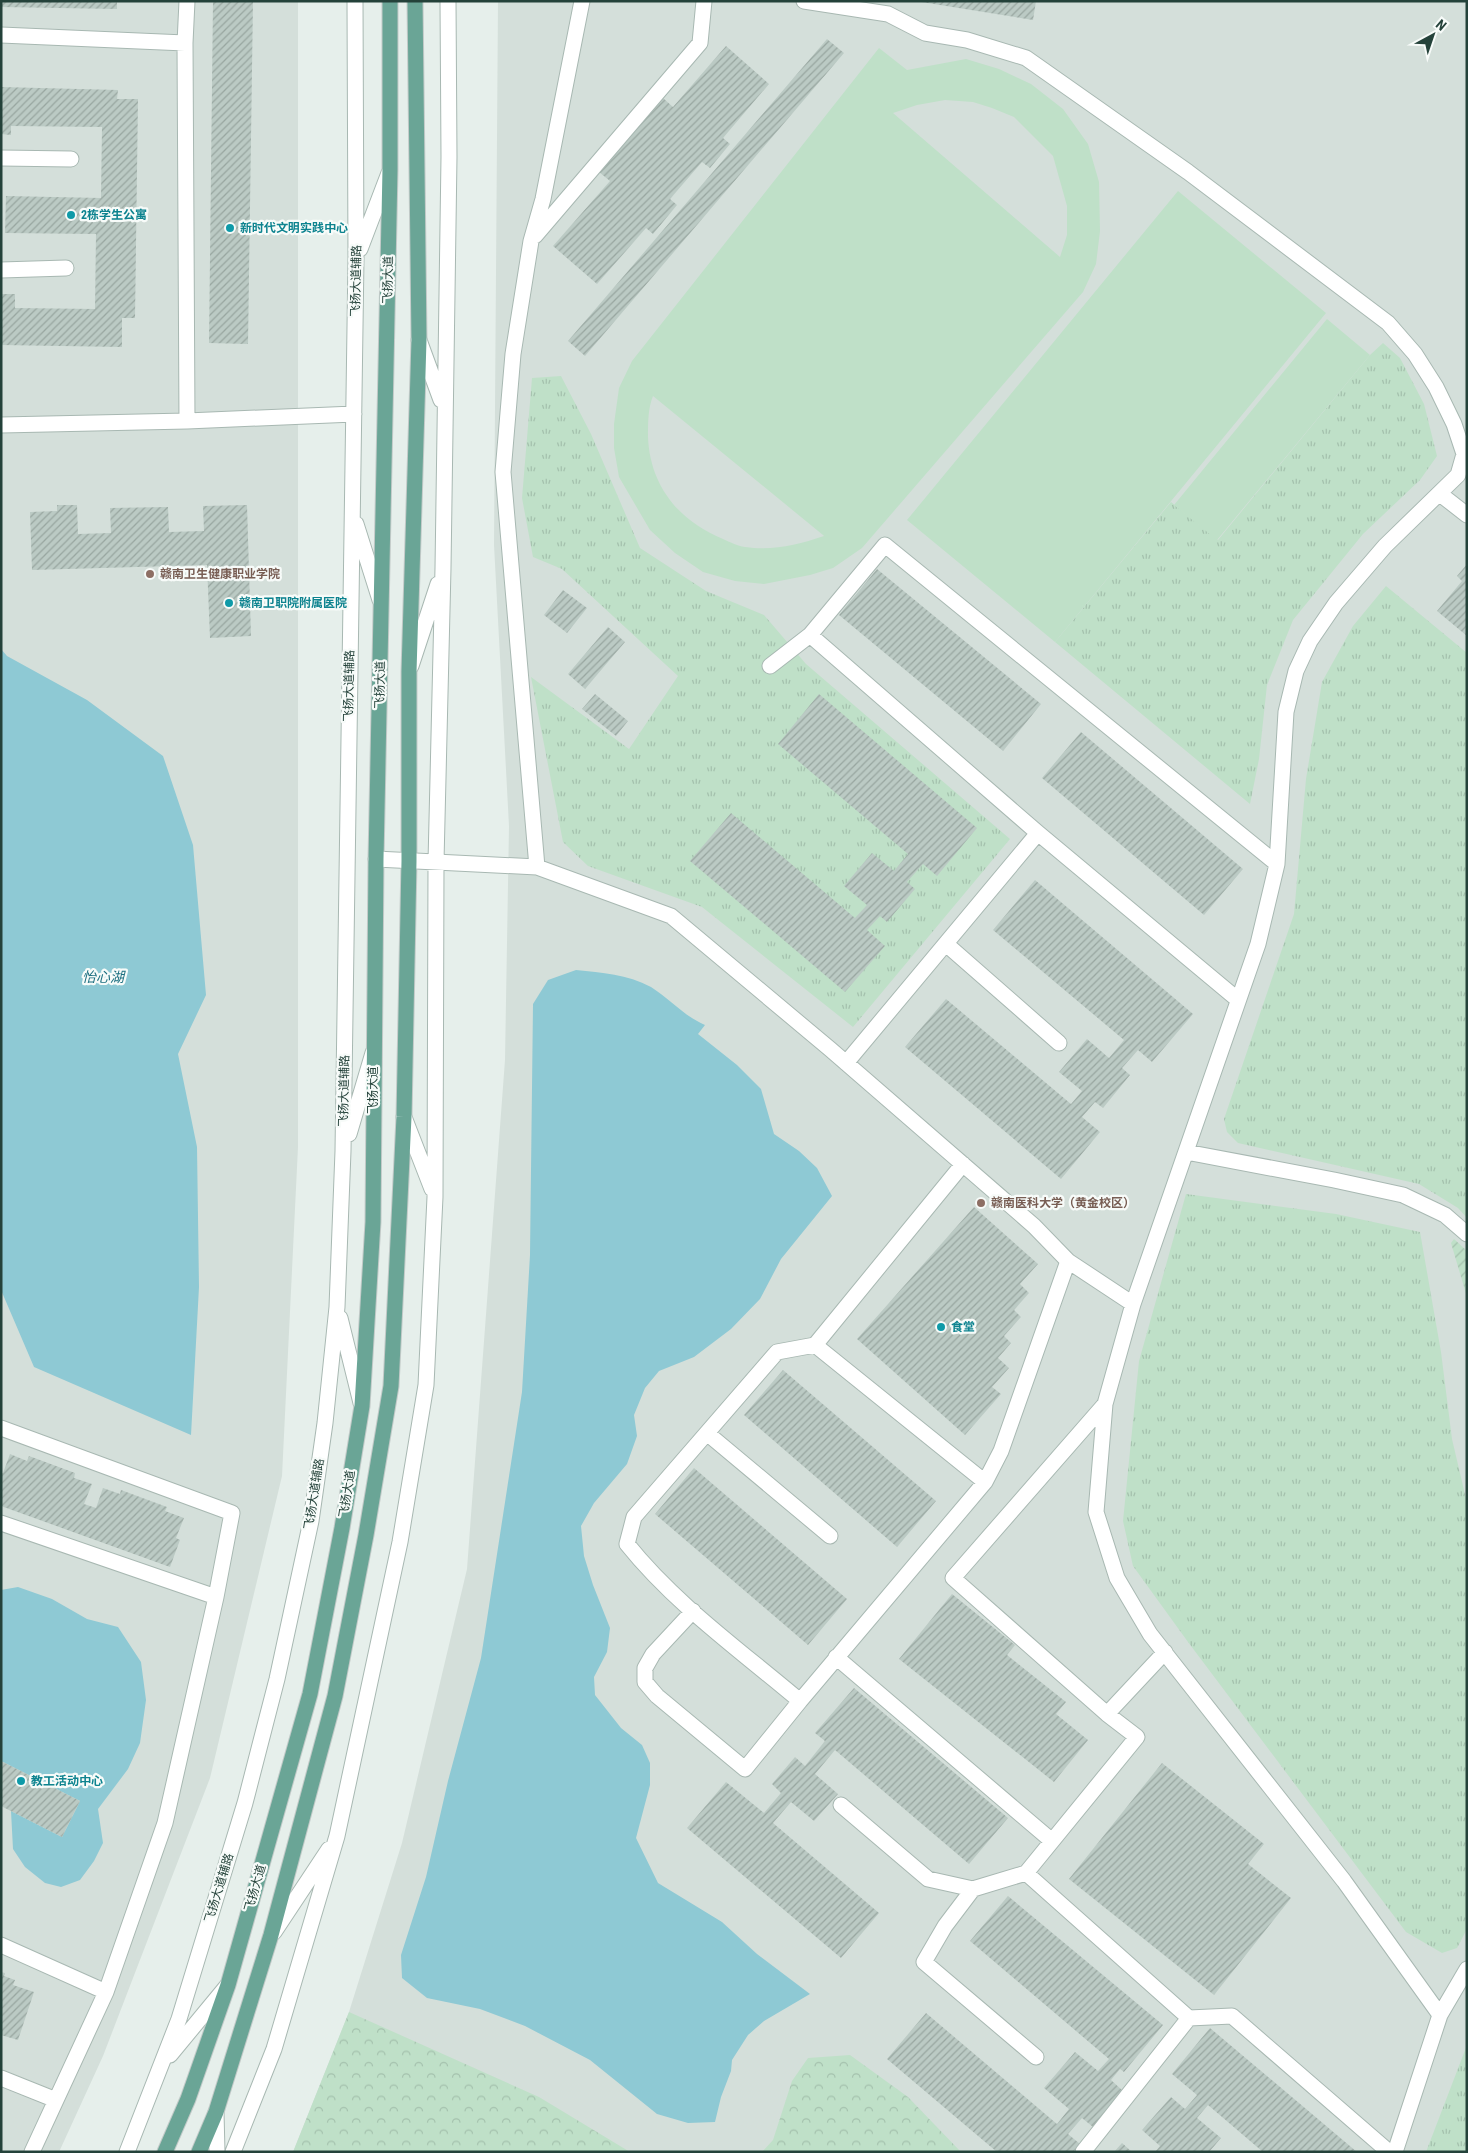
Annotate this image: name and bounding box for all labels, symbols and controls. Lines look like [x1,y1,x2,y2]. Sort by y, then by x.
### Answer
north arrow [1408,10,1458,60]
text: N [1433,16,1450,34]
place label: 2栋学生公寓 [81,208,147,222]
marker: 2栋学生公寓 [65,209,77,221]
place label: 新时代文明实践中心 [240,221,348,235]
marker: 新时代文明实践中心 [224,222,236,234]
street label: 飞扬大道辅路 [348,245,364,317]
street label: 飞扬大道 [381,256,395,304]
place label: 赣南卫生健康职业学院 [160,567,280,581]
marker: 赣南卫生健康职业学院 [144,568,156,580]
place label: 赣南卫职院附属医院 [239,596,347,610]
marker: 赣南卫职院附属医院 [223,597,235,609]
street label: 飞扬大道辅路 [341,650,357,722]
street label: 飞扬大道 [373,661,387,709]
water label: 怡心湖 [82,969,126,985]
street label: 飞扬大道辅路 [336,1055,352,1127]
street label: 飞扬大道 [366,1066,380,1114]
place label: 赣南医科大学（黄金校区） [991,1196,1135,1210]
marker: 赣南医科大学（黄金校区） [975,1197,987,1209]
place label: 食堂 [951,1320,975,1334]
marker: 食堂 [935,1321,947,1333]
street label: 飞扬大道辅路 [301,1457,327,1531]
street label: 飞扬大道 [336,1469,358,1519]
place label: 教工活动中心 [31,1774,103,1788]
marker: 教工活动中心 [15,1775,27,1787]
street label: 飞扬大道辅路 [202,1852,236,1924]
street label: 飞扬大道 [242,1863,268,1913]

